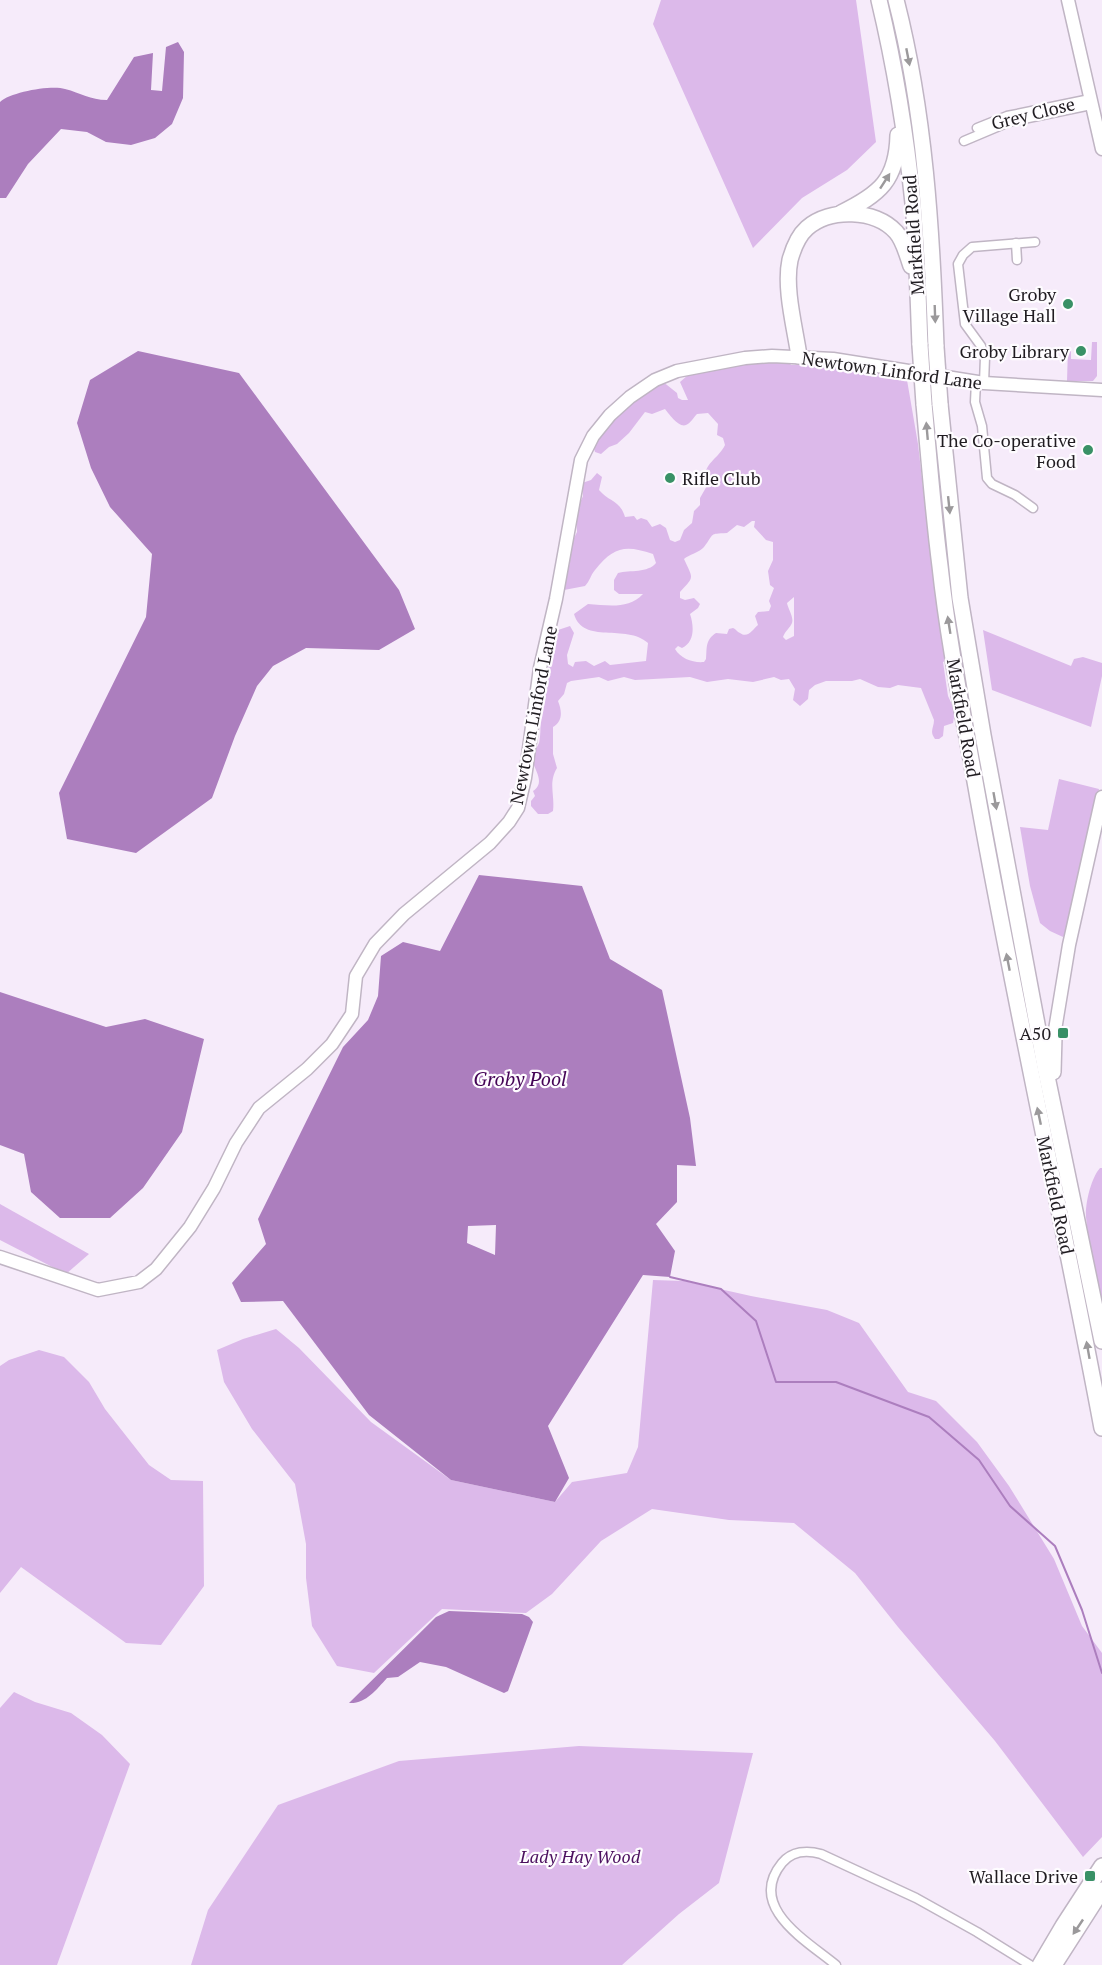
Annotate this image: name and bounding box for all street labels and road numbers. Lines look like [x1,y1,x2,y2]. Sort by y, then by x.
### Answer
street label: Grey Close [989,91,1077,135]
street label: Markfield Road [897,174,929,296]
street label: Newtown Linford Lane [800,345,984,395]
street label: Newtown Linford Lane [504,624,562,806]
street label: Markfield Road [942,656,986,780]
street label: Markfield Road [1032,1133,1080,1257]

